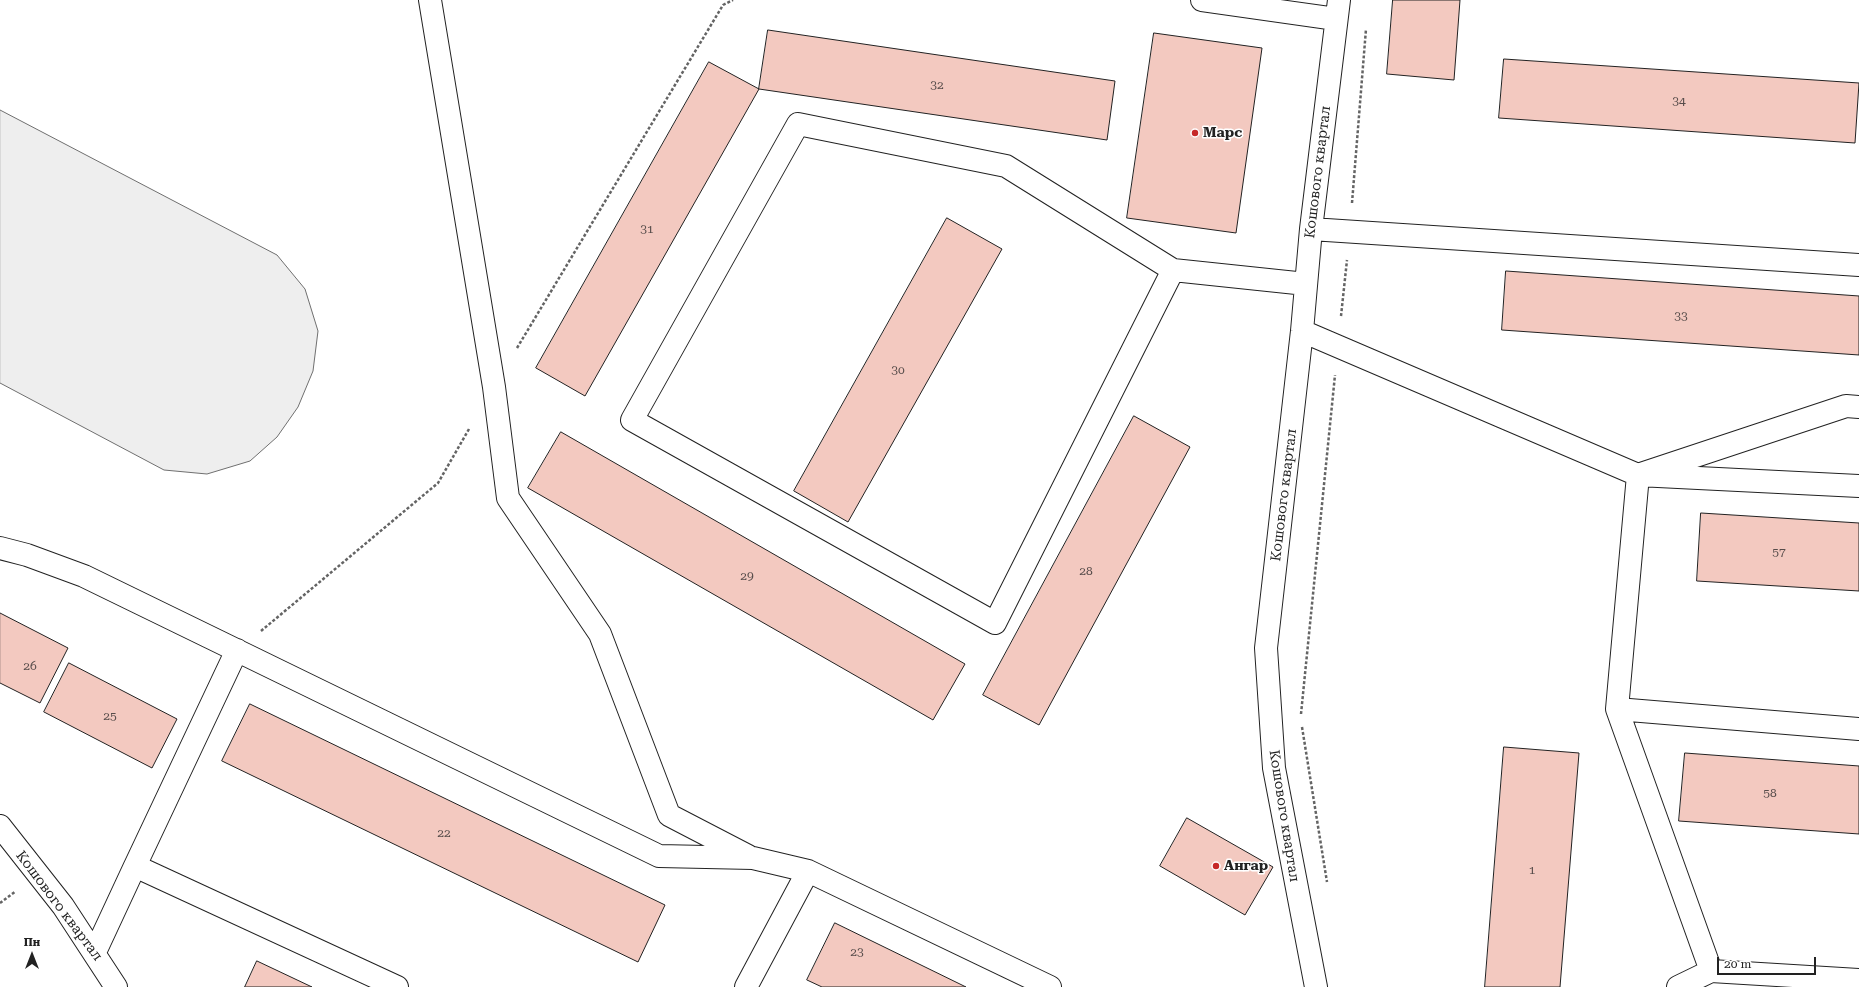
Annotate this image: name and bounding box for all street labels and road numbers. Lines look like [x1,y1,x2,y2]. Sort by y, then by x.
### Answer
street label: Кошового квартал [1302,105,1334,239]
street label: Кошового квартал [1268,428,1300,562]
street label: Кошового квартал [1265,749,1303,883]
street label: Кошового квартал [12,848,106,964]

